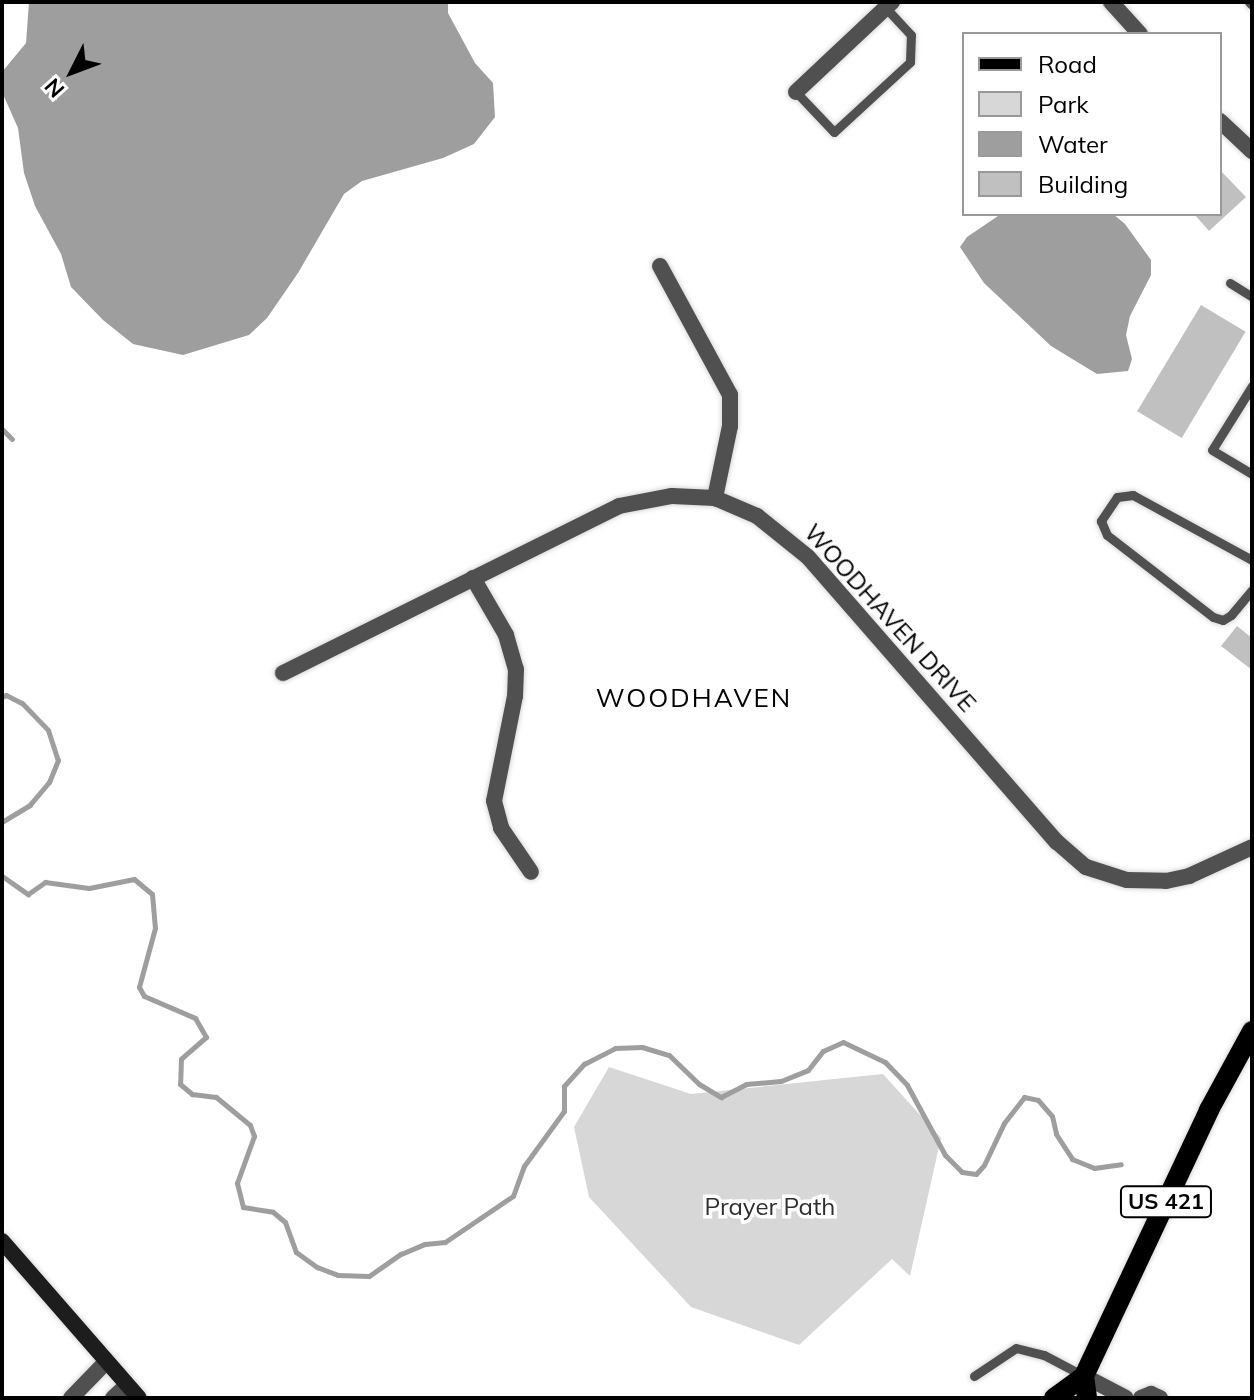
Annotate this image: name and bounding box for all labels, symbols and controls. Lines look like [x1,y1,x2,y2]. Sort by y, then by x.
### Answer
north arrow [32,32,112,112]
legend [962,32,1222,216]
text: Road [1038,49,1097,79]
text: N [38,73,70,104]
text: Park [1038,89,1089,119]
text: Water [1038,129,1108,159]
text: Building [1038,169,1128,199]
street label: WOODHAVEN DRIVE [798,518,982,718]
district label: WOODHAVEN [596,682,792,714]
road number: US 421 [1118,1184,1214,1220]
park label: Prayer Path [705,1193,835,1221]

